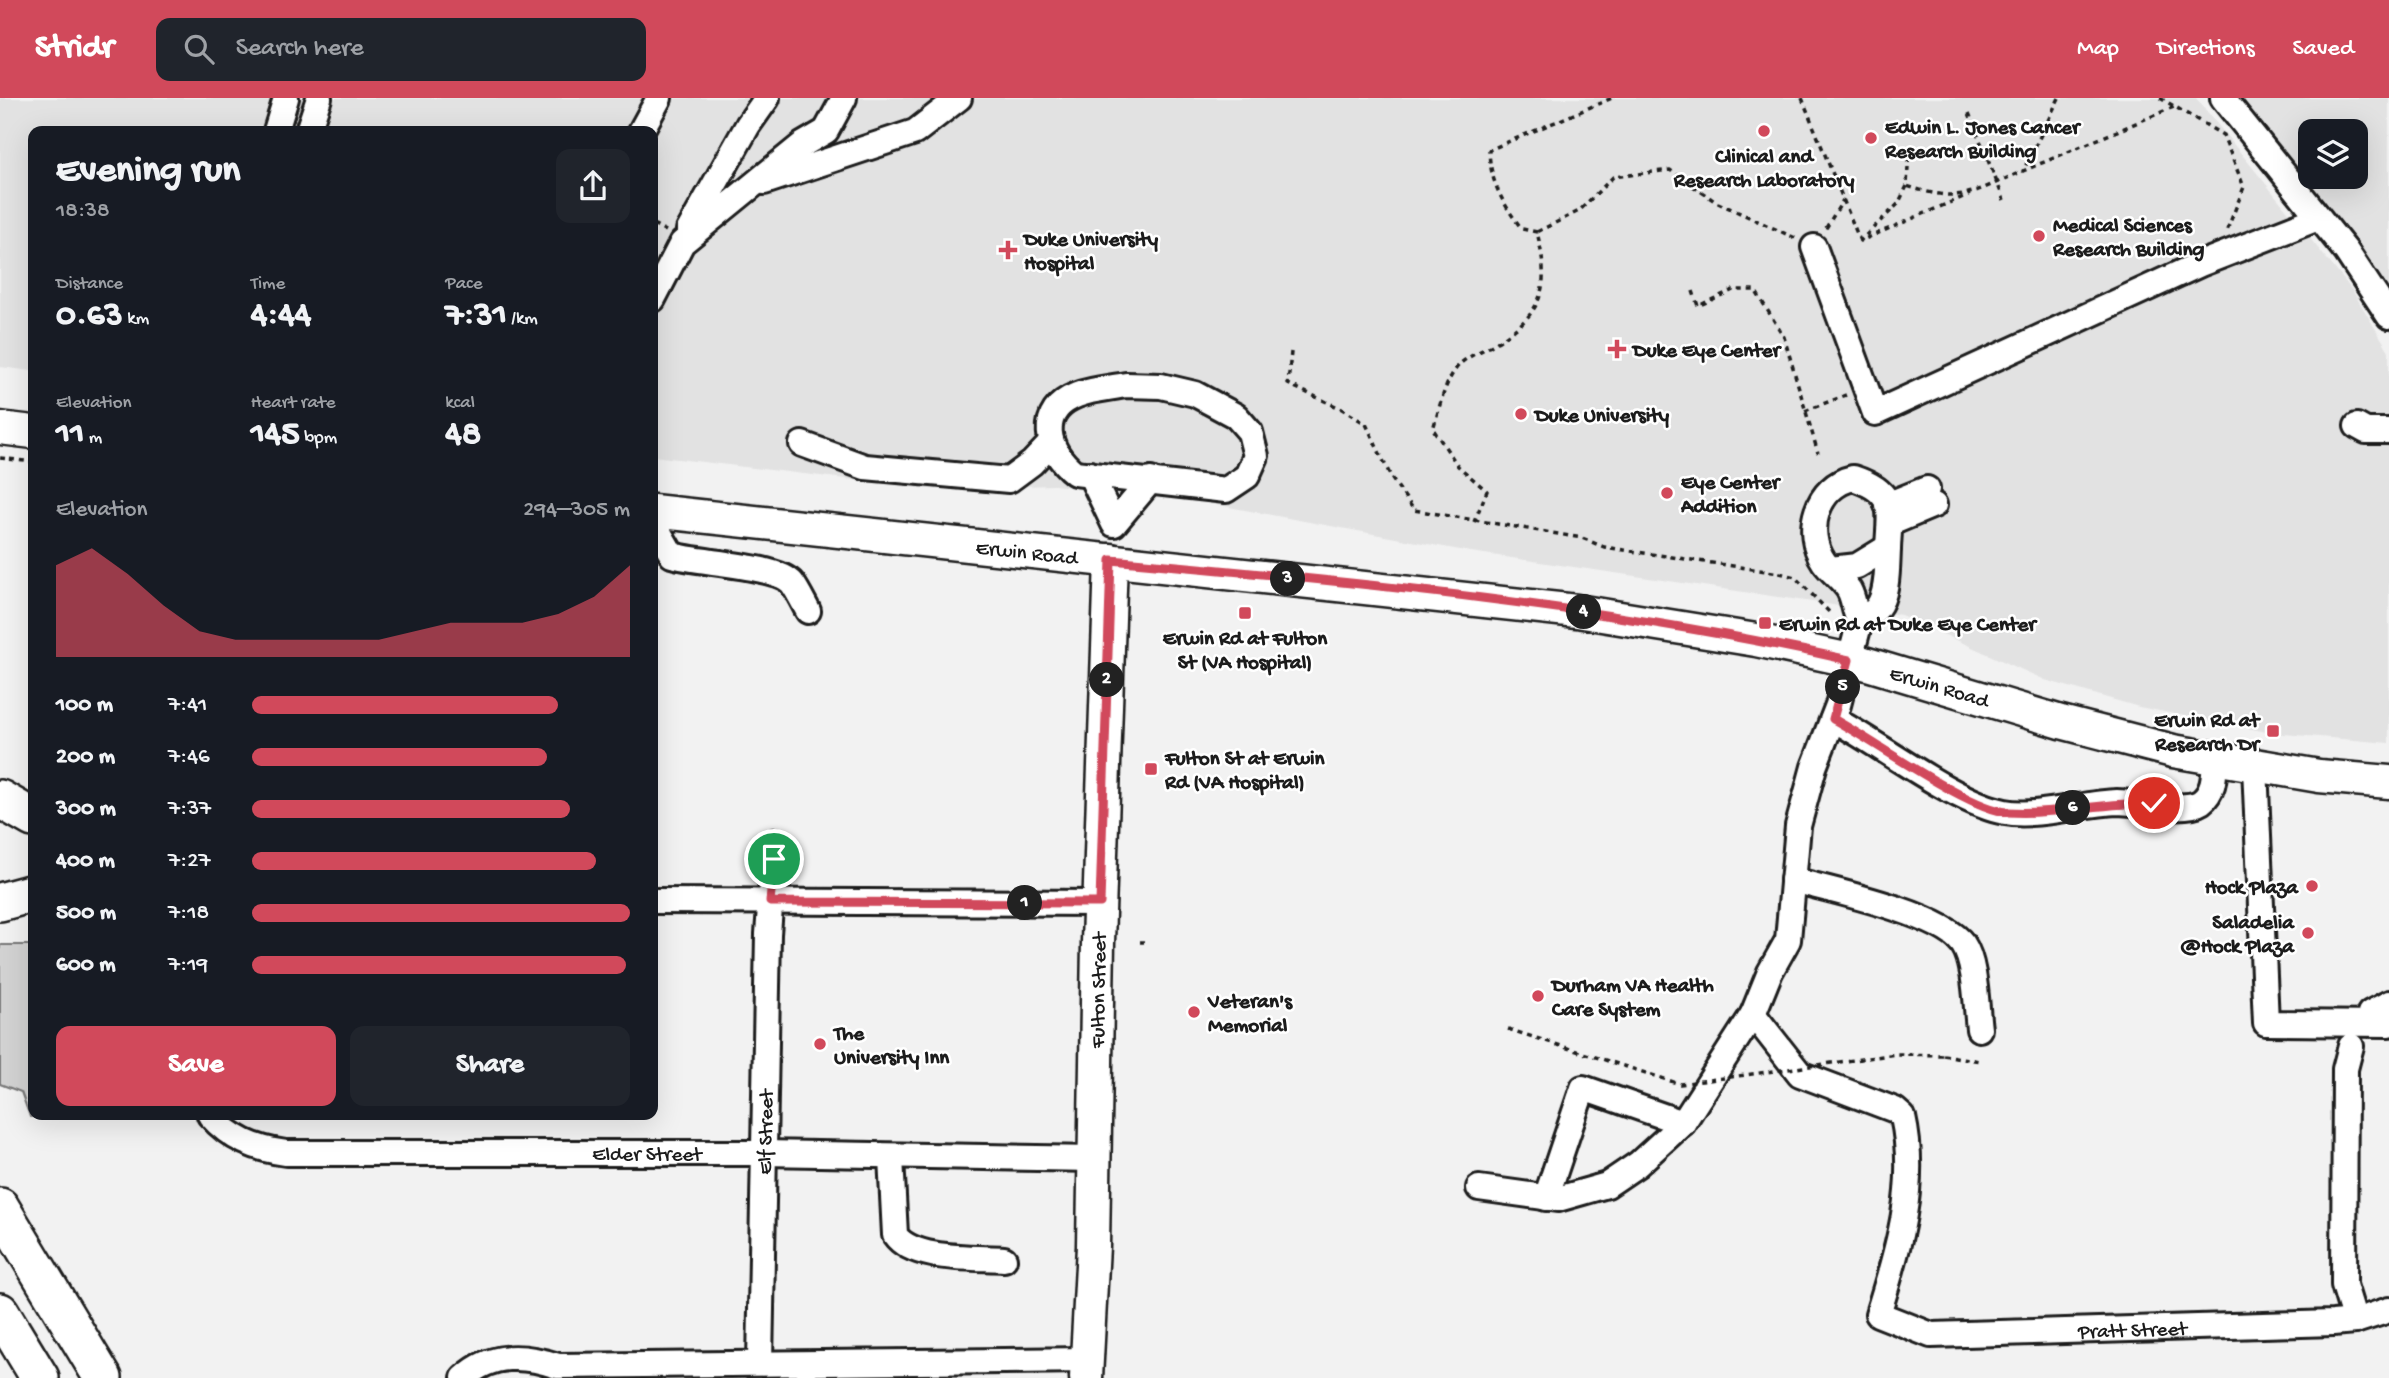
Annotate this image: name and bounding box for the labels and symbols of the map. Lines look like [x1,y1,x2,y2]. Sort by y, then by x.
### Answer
place label: Edwin L. Jones Cancer Research Building [1884,117,2082,166]
marker: Clinical and Research Laboratory [1756,123,1772,139]
marker: Edwin L. Jones Cancer Research Building [1863,130,1879,146]
place label: Clinical and Research Laboratory [1673,146,1855,195]
place label: Medical Sciences Research Building [2052,215,2204,264]
marker: Medical Sciences Research Building [2031,228,2047,244]
place label: Duke University Hospital [1022,229,1159,278]
marker: Duke University Hospital [998,240,1018,260]
marker: Duke Eye Center [1607,339,1627,359]
place label: Duke Eye Center [1631,340,1783,365]
place label: Duke University [1533,405,1670,430]
marker: Duke University [1513,406,1529,422]
place label: Eye Center Addition [1680,472,1782,521]
marker: Eye Center Addition [1659,485,1675,501]
street label: Erwin Road [974,537,1080,573]
pin: 3 [1270,561,1306,596]
pin: 4 [1566,594,1602,630]
marker: Erwin Rd at Fulton St (VA Hospital) [1237,605,1253,621]
place label: Erwin Rd at Duke Eye Center [1779,614,2038,639]
marker: Erwin Rd at Duke Eye Center [1757,615,1773,631]
place label: Erwin Rd at Fulton St (VA Hospital) [1163,628,1328,677]
pin: 2 [1090,662,1124,698]
street label: Erwin Road [1886,662,1993,716]
pin: 5 [1826,670,1860,704]
place label: Erwin Rd at Research Dr [2154,710,2262,759]
marker: Erwin Rd at Research Dr [2265,723,2281,739]
place label: Fulton St at Erwin Rd (VA Hospital) [1164,748,1325,797]
marker: Fulton St at Erwin Rd (VA Hospital) [1143,761,1159,777]
pin [2124,773,2184,833]
pin: 6 [2056,790,2090,826]
pin [744,829,804,889]
place label: Hock Plaza [2205,877,2299,902]
marker: Hock Plaza [2304,878,2320,894]
pin: 1 [1007,886,1042,920]
place label: Saladelia @Hock Plaza [2180,912,2295,961]
marker: Saladelia @Hock Plaza [2300,925,2316,941]
street label: Fulton Street [1087,930,1114,1049]
place label: Durham VA Health Care System [1550,975,1715,1024]
marker: Durham VA Health Care System [1530,988,1546,1004]
place label: Veteran's Memorial [1207,991,1293,1040]
marker: Veteran's Memorial [1186,1004,1202,1020]
place label: The University Inn [832,1023,950,1072]
marker: The University Inn [812,1036,828,1052]
street label: Elf Street [755,1087,781,1175]
street label: Elder Street [592,1144,704,1169]
street label: Pratt Street [2077,1318,2190,1347]

